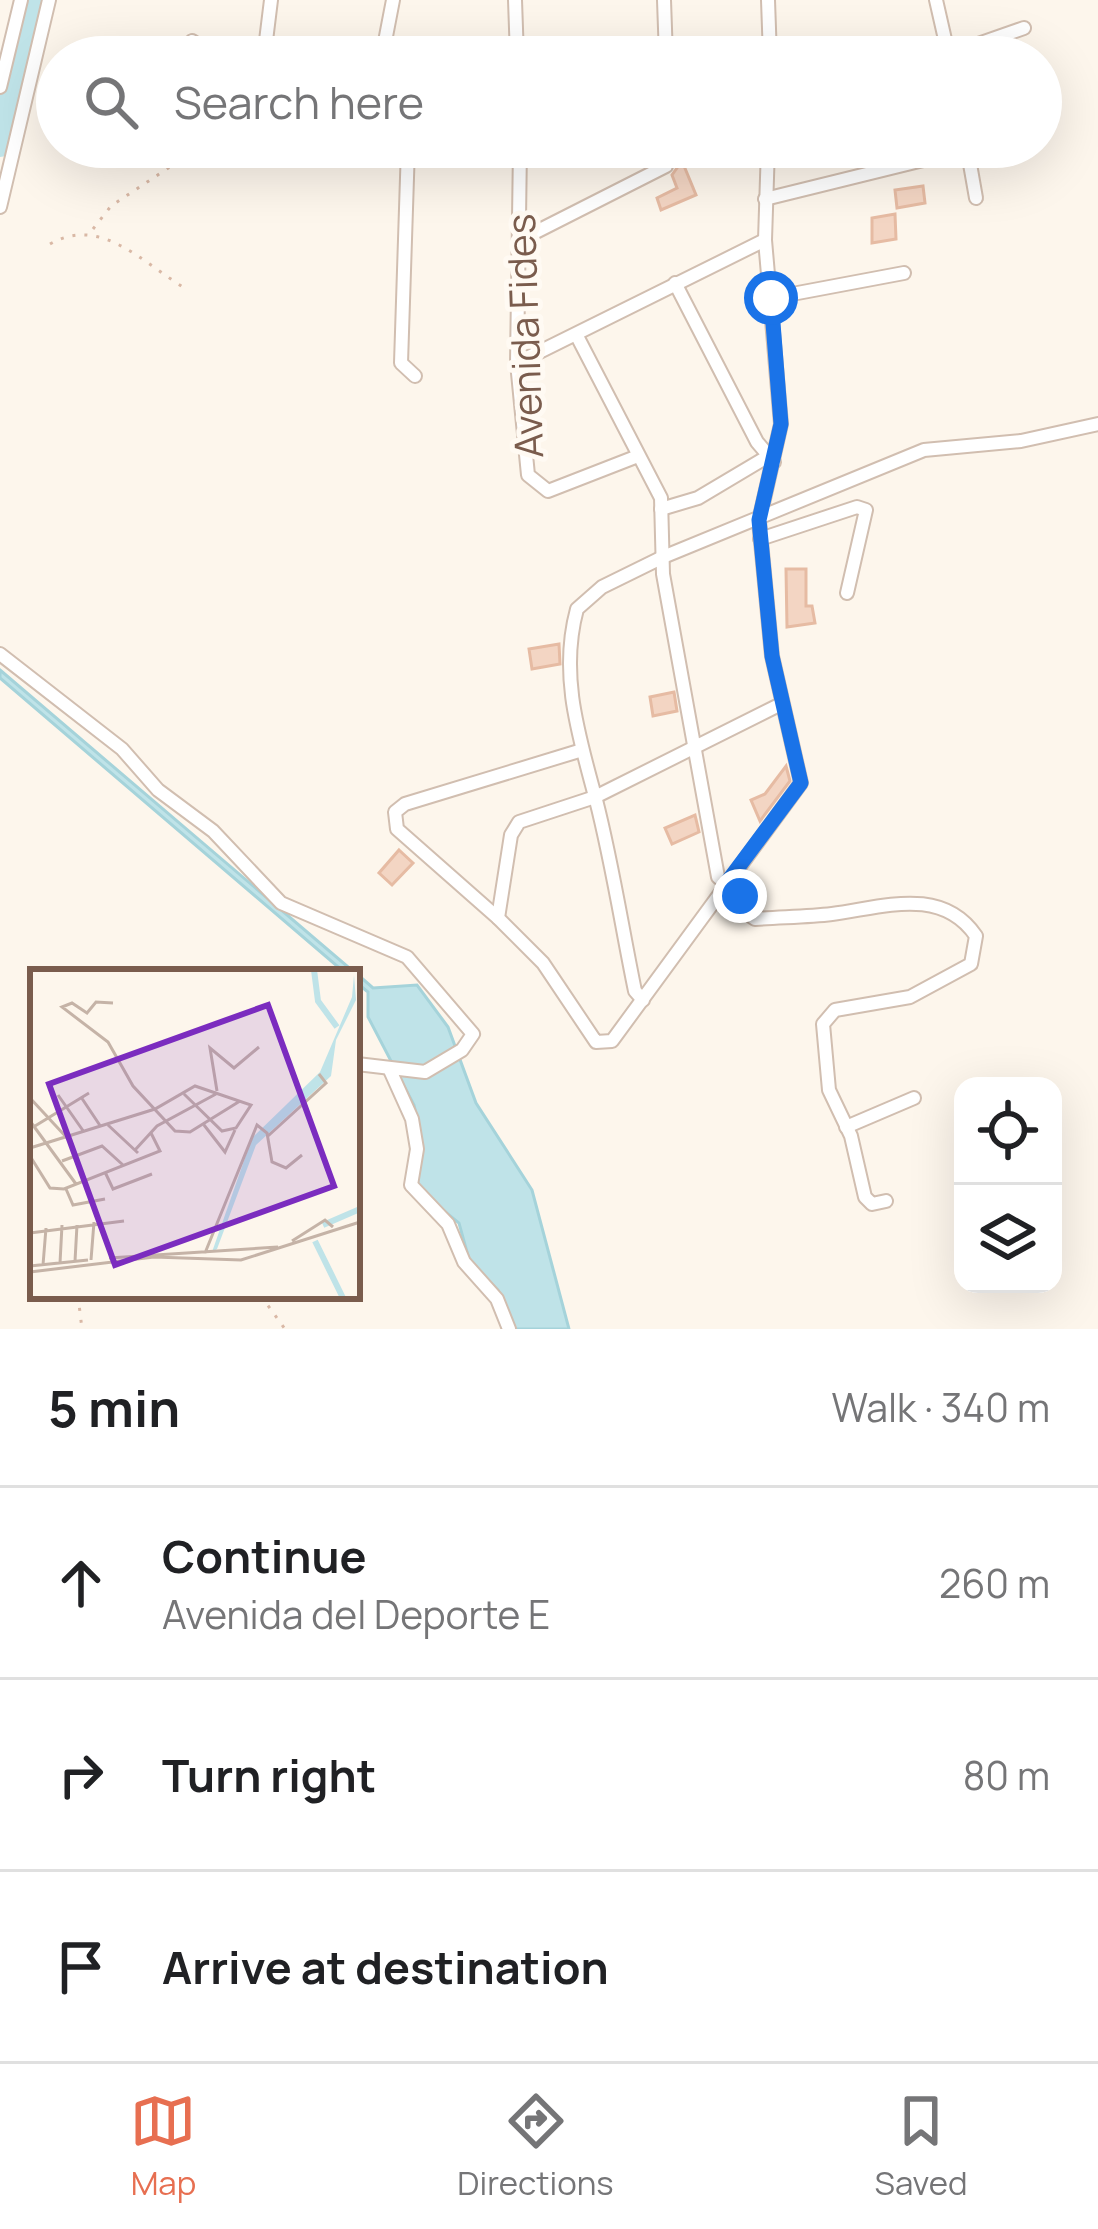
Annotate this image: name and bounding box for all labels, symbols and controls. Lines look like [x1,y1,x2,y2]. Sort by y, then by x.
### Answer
search box [36,36,1062,168]
icon: search [78,69,144,135]
text: Search here [174,71,424,133]
street label: Avenida Fides [493,213,555,459]
route start [744,271,798,325]
route end [713,869,767,923]
inset map [30,969,360,1299]
map controls [954,1077,1062,1293]
button: locate [954,1077,1062,1185]
button: layers [954,1185,1062,1293]
text: 5 min [48,1373,180,1442]
text: Walk · 340 m [832,1380,1050,1434]
text: Continue [162,1525,367,1587]
icon: ahead [48,1550,114,1616]
text: 260 m [939,1556,1050,1610]
text: Avenida del Deporte E [162,1587,550,1641]
icon: right [48,1742,114,1808]
text: Turn right [162,1744,376,1806]
text: 80 m [963,1748,1050,1802]
icon: arrive [48,1934,114,2000]
text: Arrive at destination [162,1936,609,1998]
tab: Map [130,2088,196,2205]
tab: Directions [457,2088,614,2205]
tab: Saved [875,2088,968,2205]

